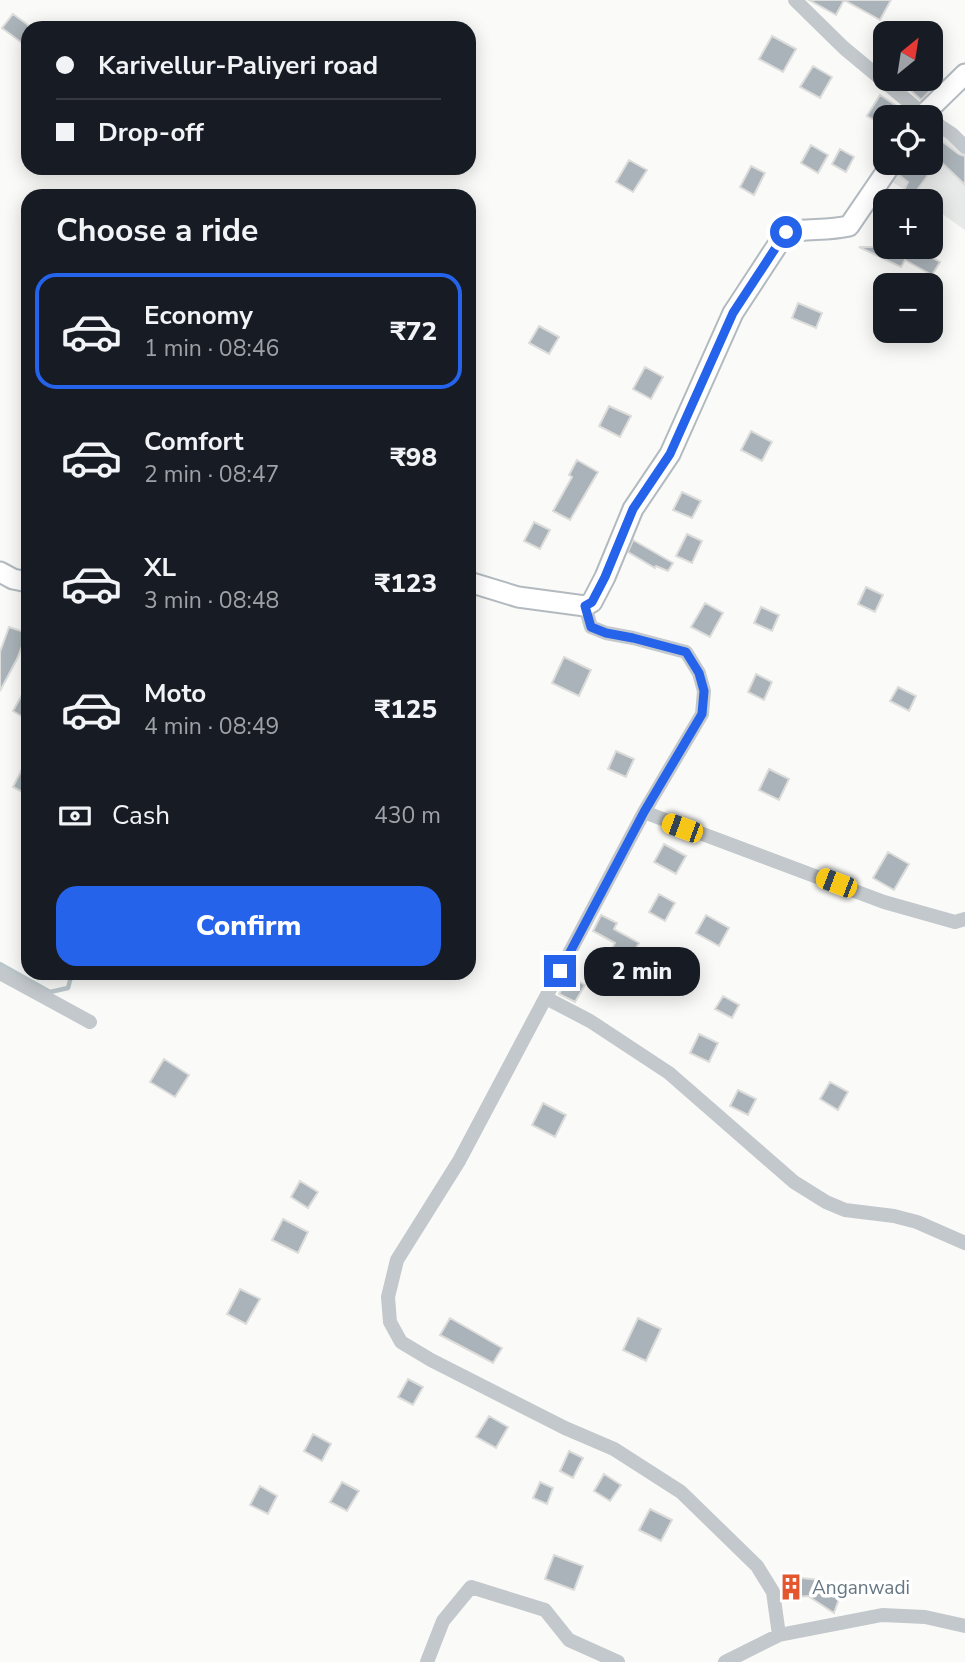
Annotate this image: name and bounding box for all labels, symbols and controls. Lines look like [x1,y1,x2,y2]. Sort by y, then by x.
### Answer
north arrow [873,21,943,91]
map controls [873,21,943,343]
text: Karivellur-Paliyeri road [98,48,378,83]
button: locate [873,105,943,175]
text: Drop-off [98,115,204,150]
button: + [873,189,943,259]
text: Choose a ride [56,209,258,252]
route start [770,216,802,248]
button: − [873,273,943,343]
text: Economy [144,298,253,333]
icon: car [60,300,123,363]
text: ₹72 [390,314,437,349]
text: 1 min · 08:46 [144,333,279,364]
text: Comfort [144,424,244,459]
icon: car [60,426,123,489]
text: ₹98 [390,440,437,475]
text: 2 min · 08:47 [144,459,279,490]
text: XL [144,550,176,585]
icon: car [60,552,123,615]
text: ₹123 [375,566,437,601]
text: 3 min · 08:48 [144,585,279,616]
text: Moto [144,676,206,711]
icon: car [60,678,123,741]
text: ₹125 [375,692,437,727]
text: 4 min · 08:49 [144,711,279,742]
icon: cash [56,797,94,835]
text: Cash [112,798,170,833]
text: 430 m [374,800,441,831]
car [659,811,706,845]
car [813,866,860,900]
button: Confirm [56,886,441,966]
callout: 2 min [584,946,700,996]
route end [544,955,576,987]
text: 2 min [612,956,672,987]
building icon: Anganwadi [776,1572,806,1602]
place label: Anganwadi [812,1575,910,1601]

